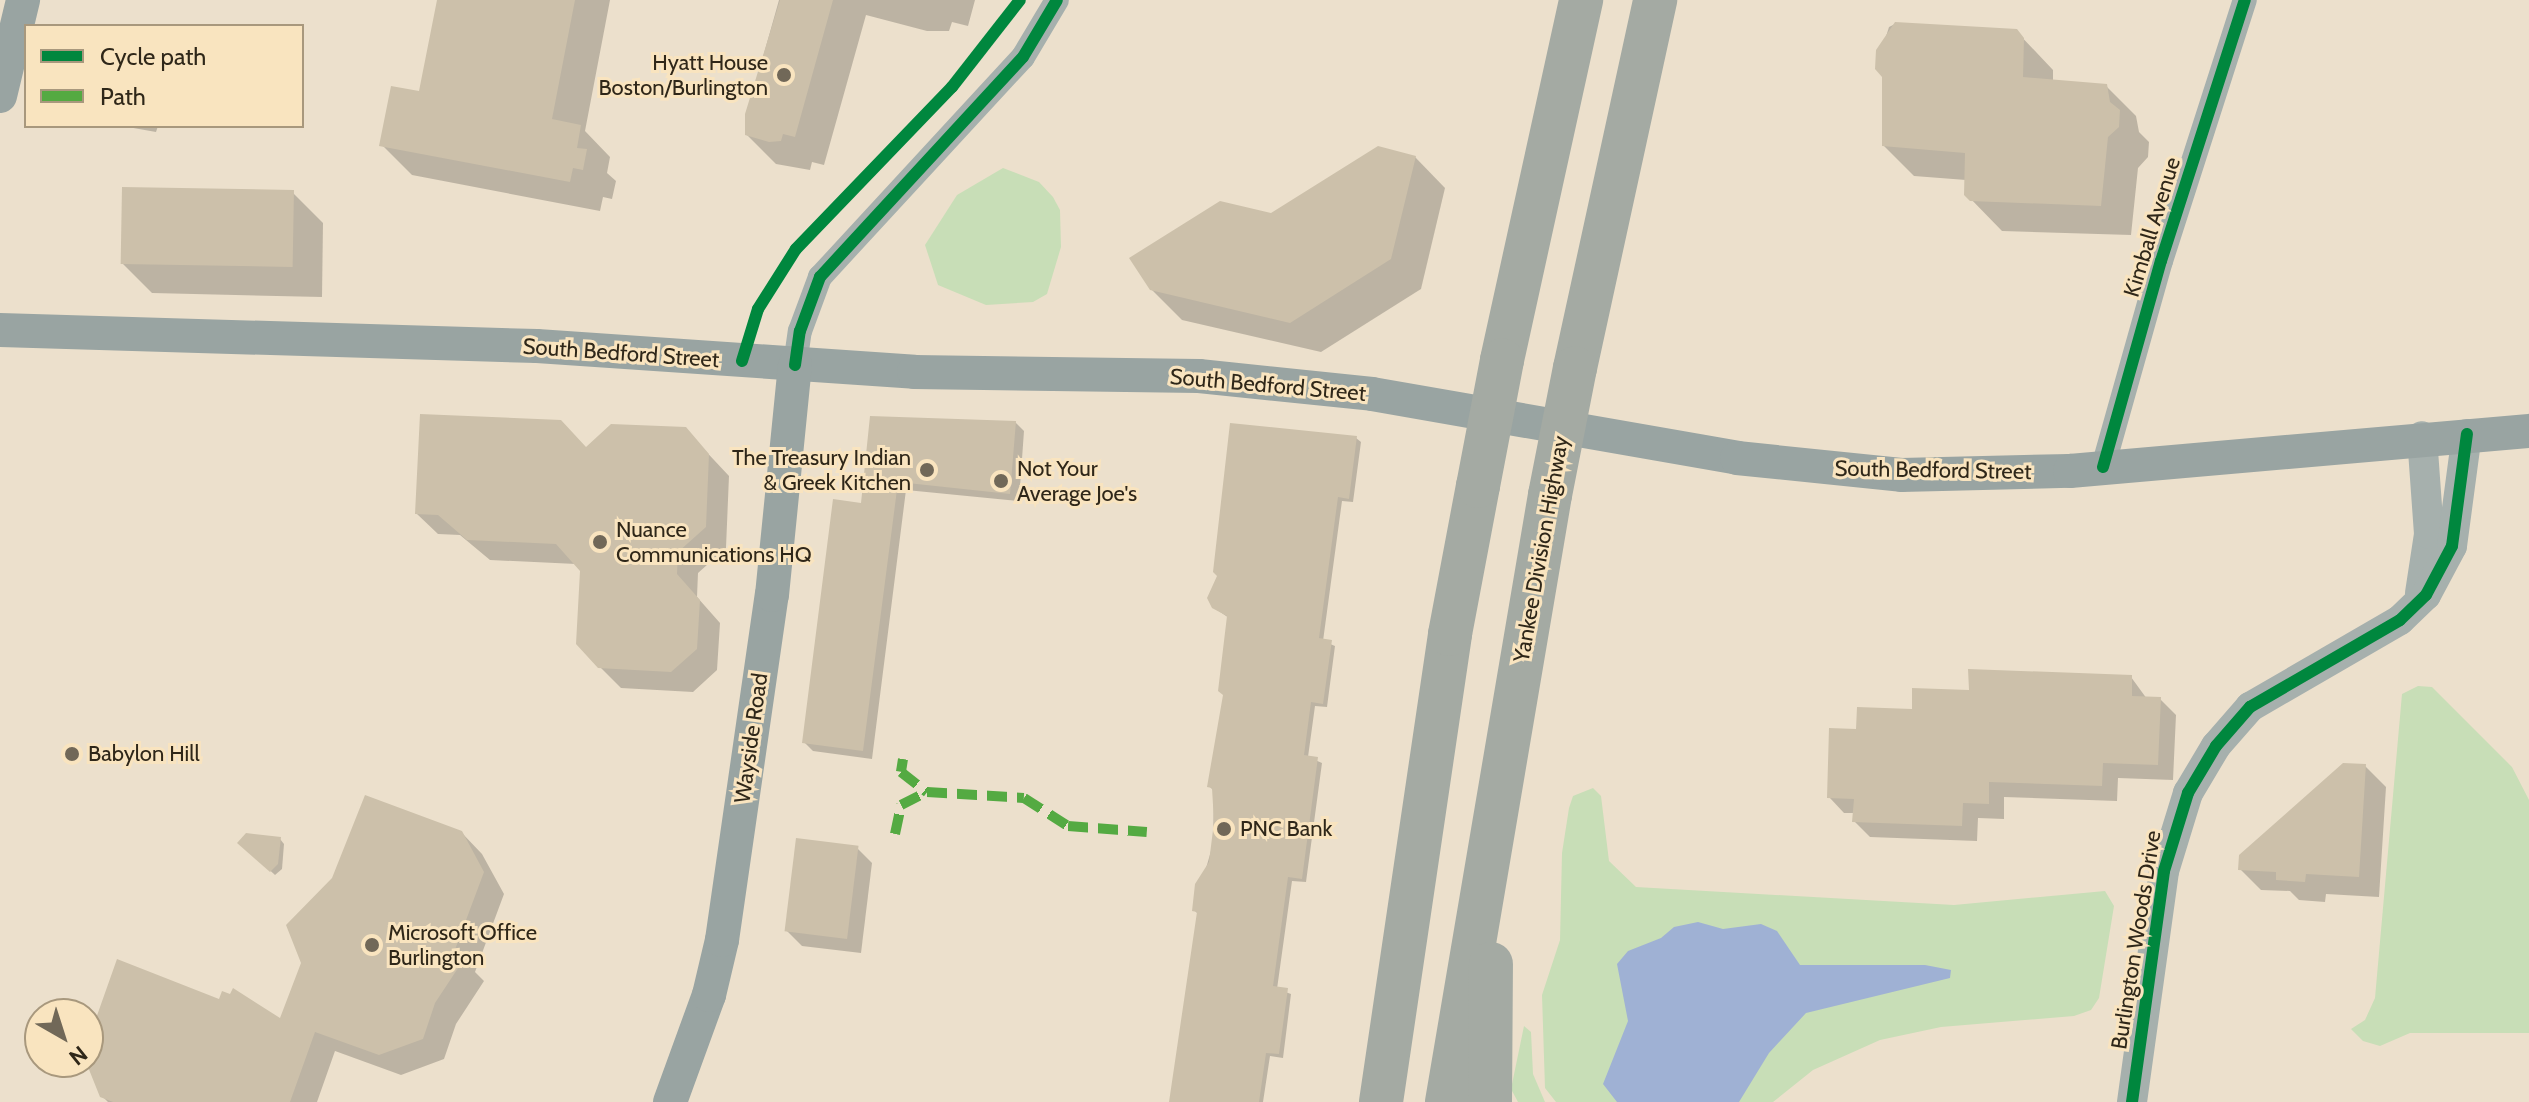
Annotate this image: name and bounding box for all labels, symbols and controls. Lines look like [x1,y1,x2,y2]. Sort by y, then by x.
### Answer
legend [24,24,304,128]
text: Cycle path [100,42,206,71]
place label: Hyatt House Boston/Burlington [598,49,768,100]
marker: Hyatt House Boston/Burlington [775,66,793,84]
text: Path [100,82,146,111]
street label: Kimball Avenue [2118,154,2186,300]
street label: South Bedford Street [522,333,720,373]
street label: South Bedford Street [1169,363,1367,407]
street label: Yankee Division Highway [1508,434,1574,664]
place label: The Treasury Indian & Greek Kitchen [732,444,911,496]
place label: Not Your Average Joe's [1017,455,1137,506]
street label: South Bedford Street [1834,455,2032,485]
marker: The Treasury Indian & Greek Kitchen [918,461,936,479]
marker: Not Your Average Joe's [992,472,1010,490]
place label: Nuance Communications HQ [616,516,812,568]
marker: Nuance Communications HQ [591,533,609,551]
street label: Wayside Road [729,671,773,805]
place label: Babylon Hill [88,741,200,767]
marker: Babylon Hill [63,745,81,763]
place label: PNC Bank [1240,816,1332,842]
marker: PNC Bank [1215,820,1233,838]
street label: Burlington Woods Drive [2106,829,2166,1051]
place label: Microsoft Office Burlington [388,919,537,970]
marker: Microsoft Office Burlington [363,936,381,954]
north arrow [24,998,104,1078]
text: N [64,1040,93,1071]

